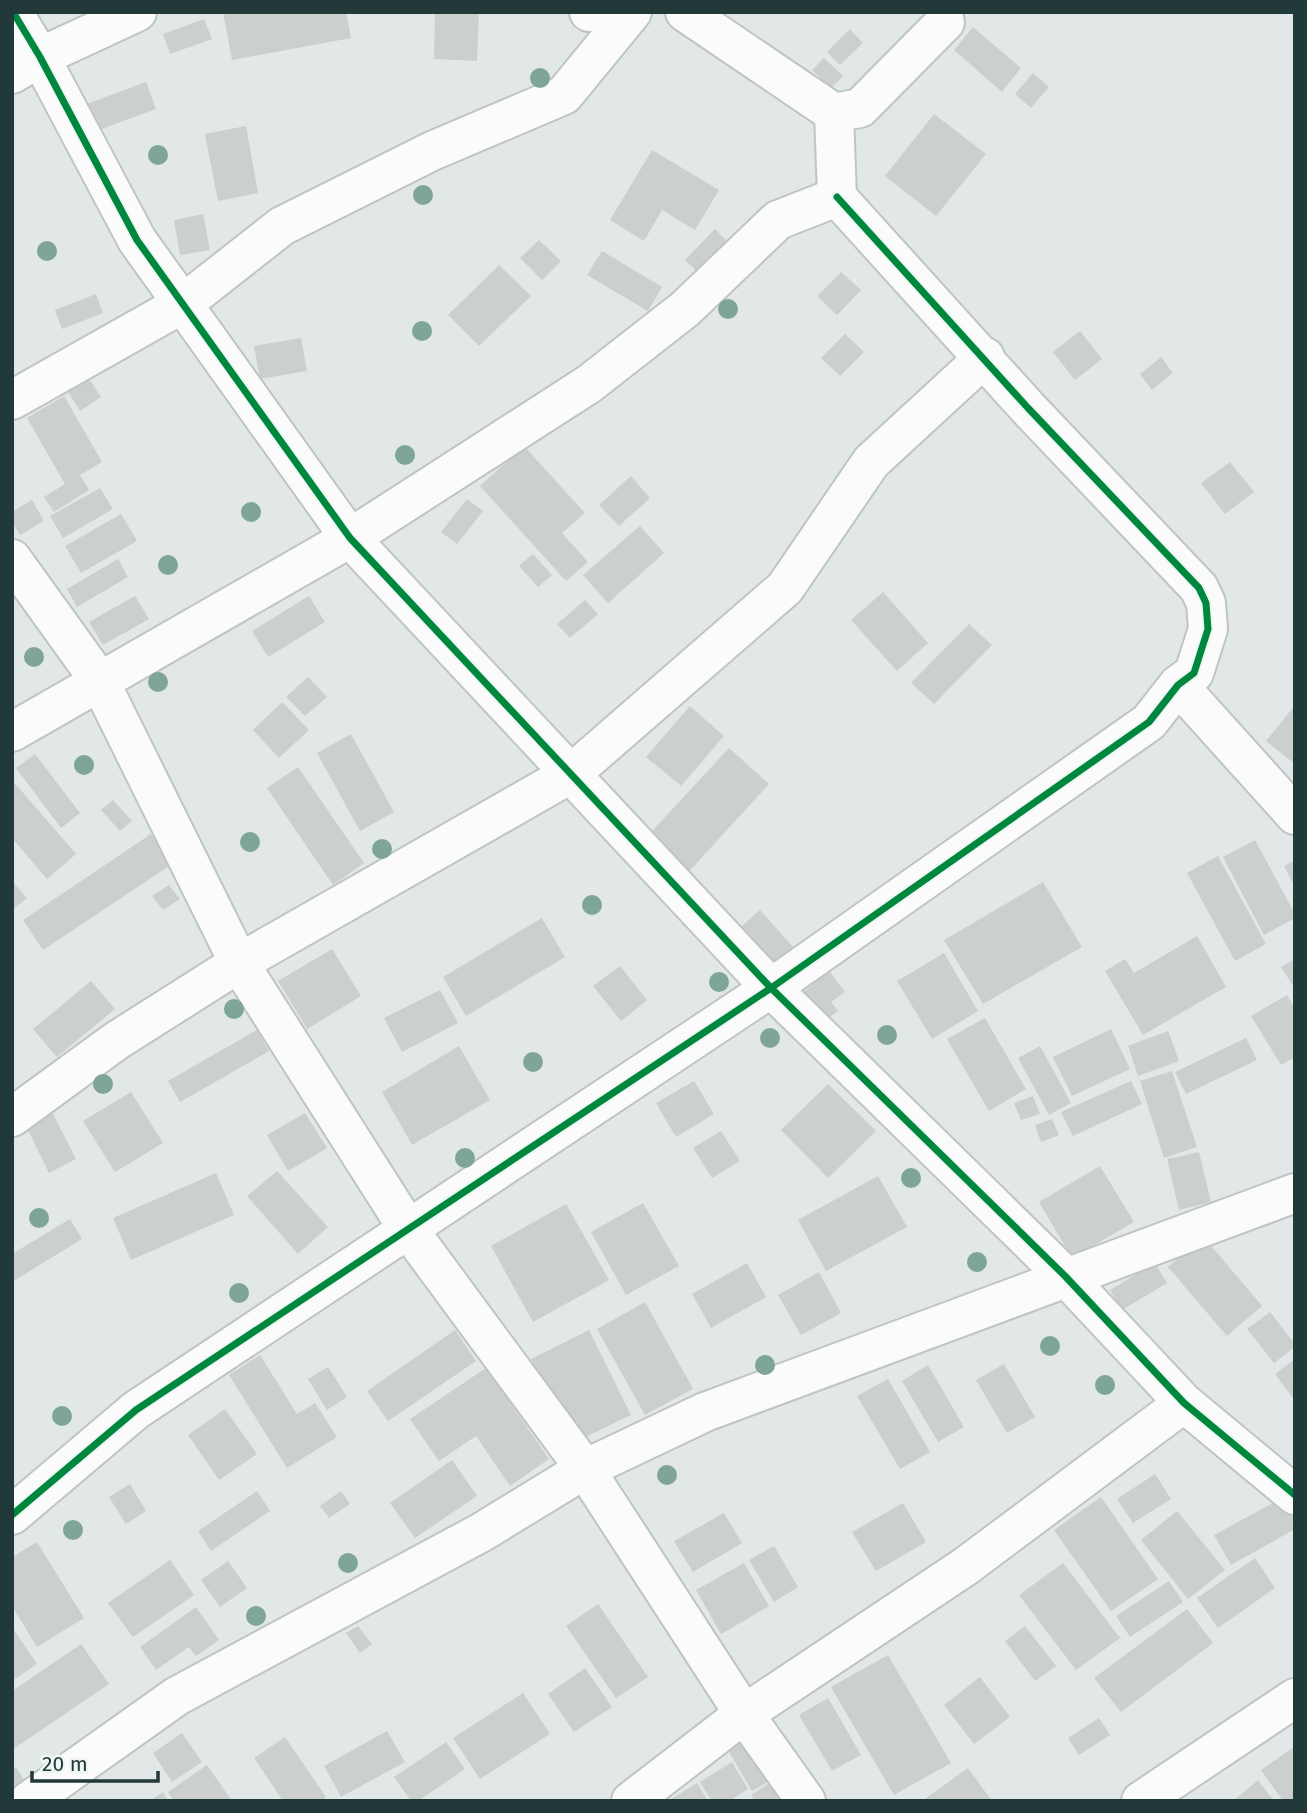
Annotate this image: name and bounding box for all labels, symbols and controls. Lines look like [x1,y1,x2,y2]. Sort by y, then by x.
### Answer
scale bar [32,1740,158,1784]
text: 20 m [42,1751,88,1777]

